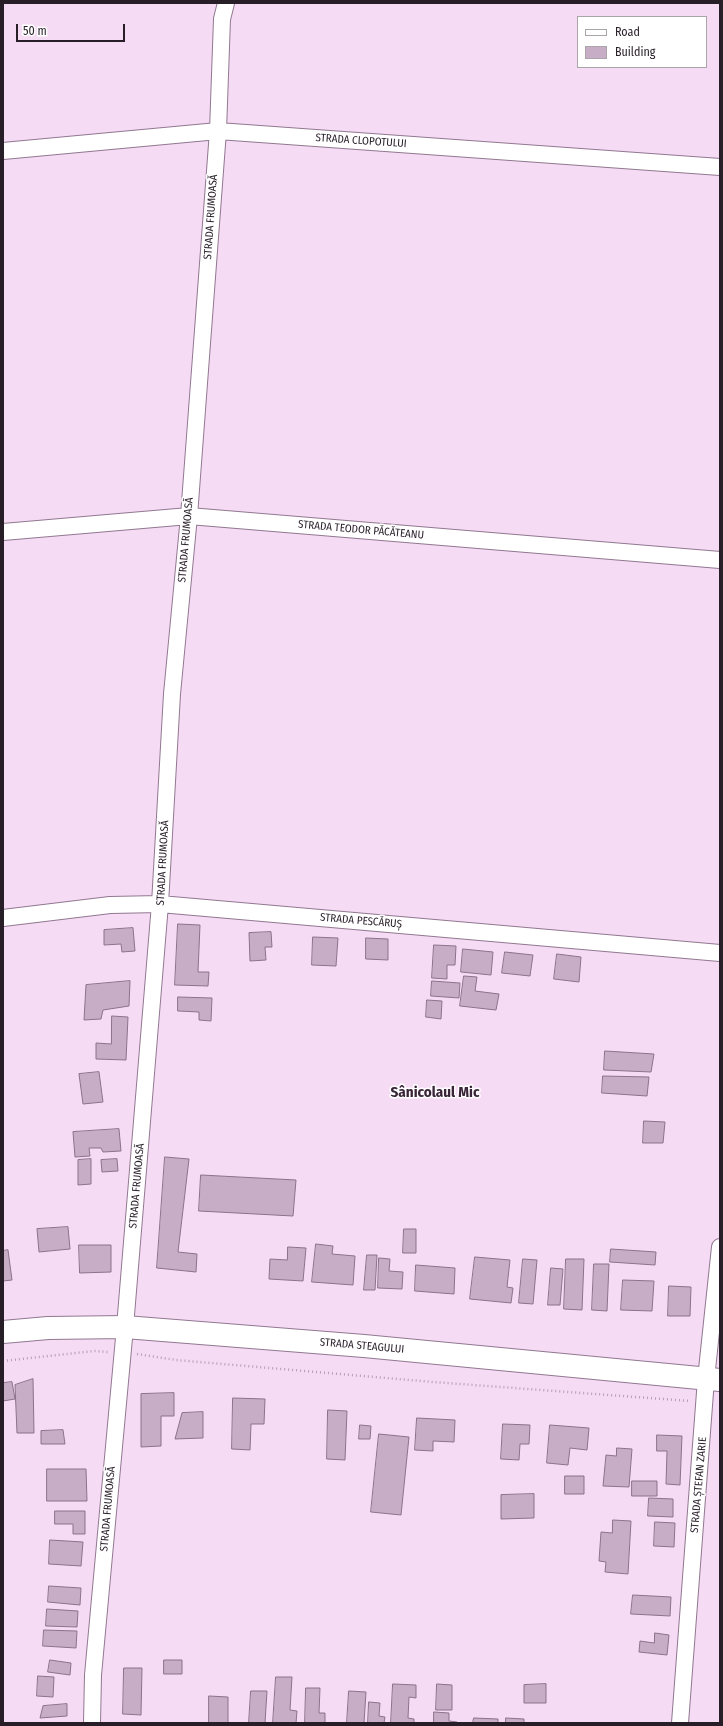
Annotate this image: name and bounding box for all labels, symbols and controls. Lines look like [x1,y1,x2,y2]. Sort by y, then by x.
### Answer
scale bar [18,16,127,42]
legend [577,16,707,68]
text: 50 m [23,24,47,38]
text: Road [615,25,640,39]
text: Building [615,45,655,59]
street label: STRADA CLOPOTULUI [315,131,407,151]
street label: STRADA FRUMOASĂ [201,174,221,260]
street label: STRADA FRUMOASĂ [176,497,196,583]
street label: STRADA TEODOR PĂCĂTEANU [297,518,425,542]
street label: STRADA FRUMOASĂ [154,820,172,906]
street label: STRADA PESCĂRUȘ [320,911,402,931]
district label: Sânicolaul Mic [391,1084,479,1102]
street label: STRADA FRUMOASĂ [127,1143,147,1229]
street label: STRADA STEAGULUI [319,1336,405,1356]
street label: STRADA ȘTEFAN ZARIE [688,1436,710,1534]
street label: STRADA FRUMOASĂ [98,1466,118,1552]

